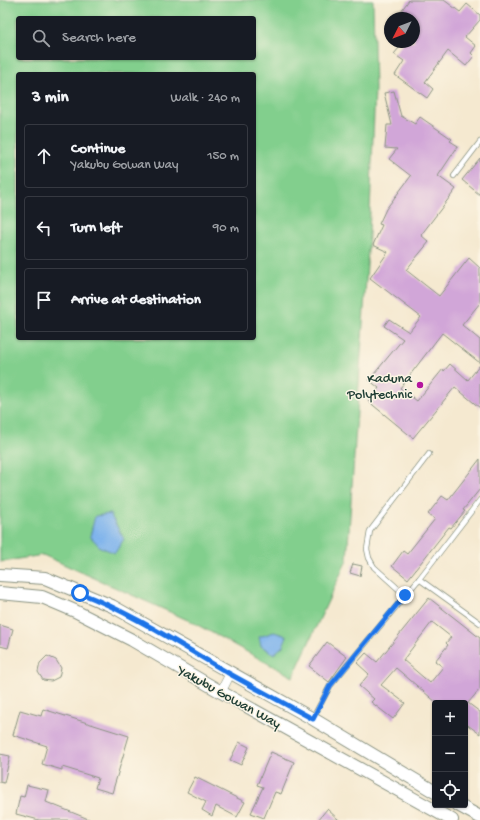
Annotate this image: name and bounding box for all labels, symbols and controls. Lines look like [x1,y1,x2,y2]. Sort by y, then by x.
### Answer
north arrow [384,12,420,48]
search box [16,16,256,60]
icon: search [30,27,52,49]
text: Search here [62,29,136,47]
text: 3 min [32,88,69,108]
text: Walk · 240 m [171,91,240,106]
text: Continue [71,140,125,158]
icon: ahead [33,145,55,167]
text: 150 m [207,149,239,164]
text: Yakubu Gowan Way [71,158,178,173]
icon: left [33,217,55,239]
text: Turn left [71,219,122,237]
text: 90 m [213,221,239,236]
icon: arrive [33,289,55,311]
text: Arrive at destination [71,291,201,309]
place label: Kaduna Polytechnic [346,371,413,404]
marker: Kaduna Polytechnic [415,380,425,390]
route start [71,584,89,602]
route end [396,586,414,604]
street label: Yakubu Gowan Way [172,662,284,734]
map controls [432,700,468,808]
button: + [432,700,468,736]
button: − [432,736,468,772]
button: locate [432,772,468,808]

